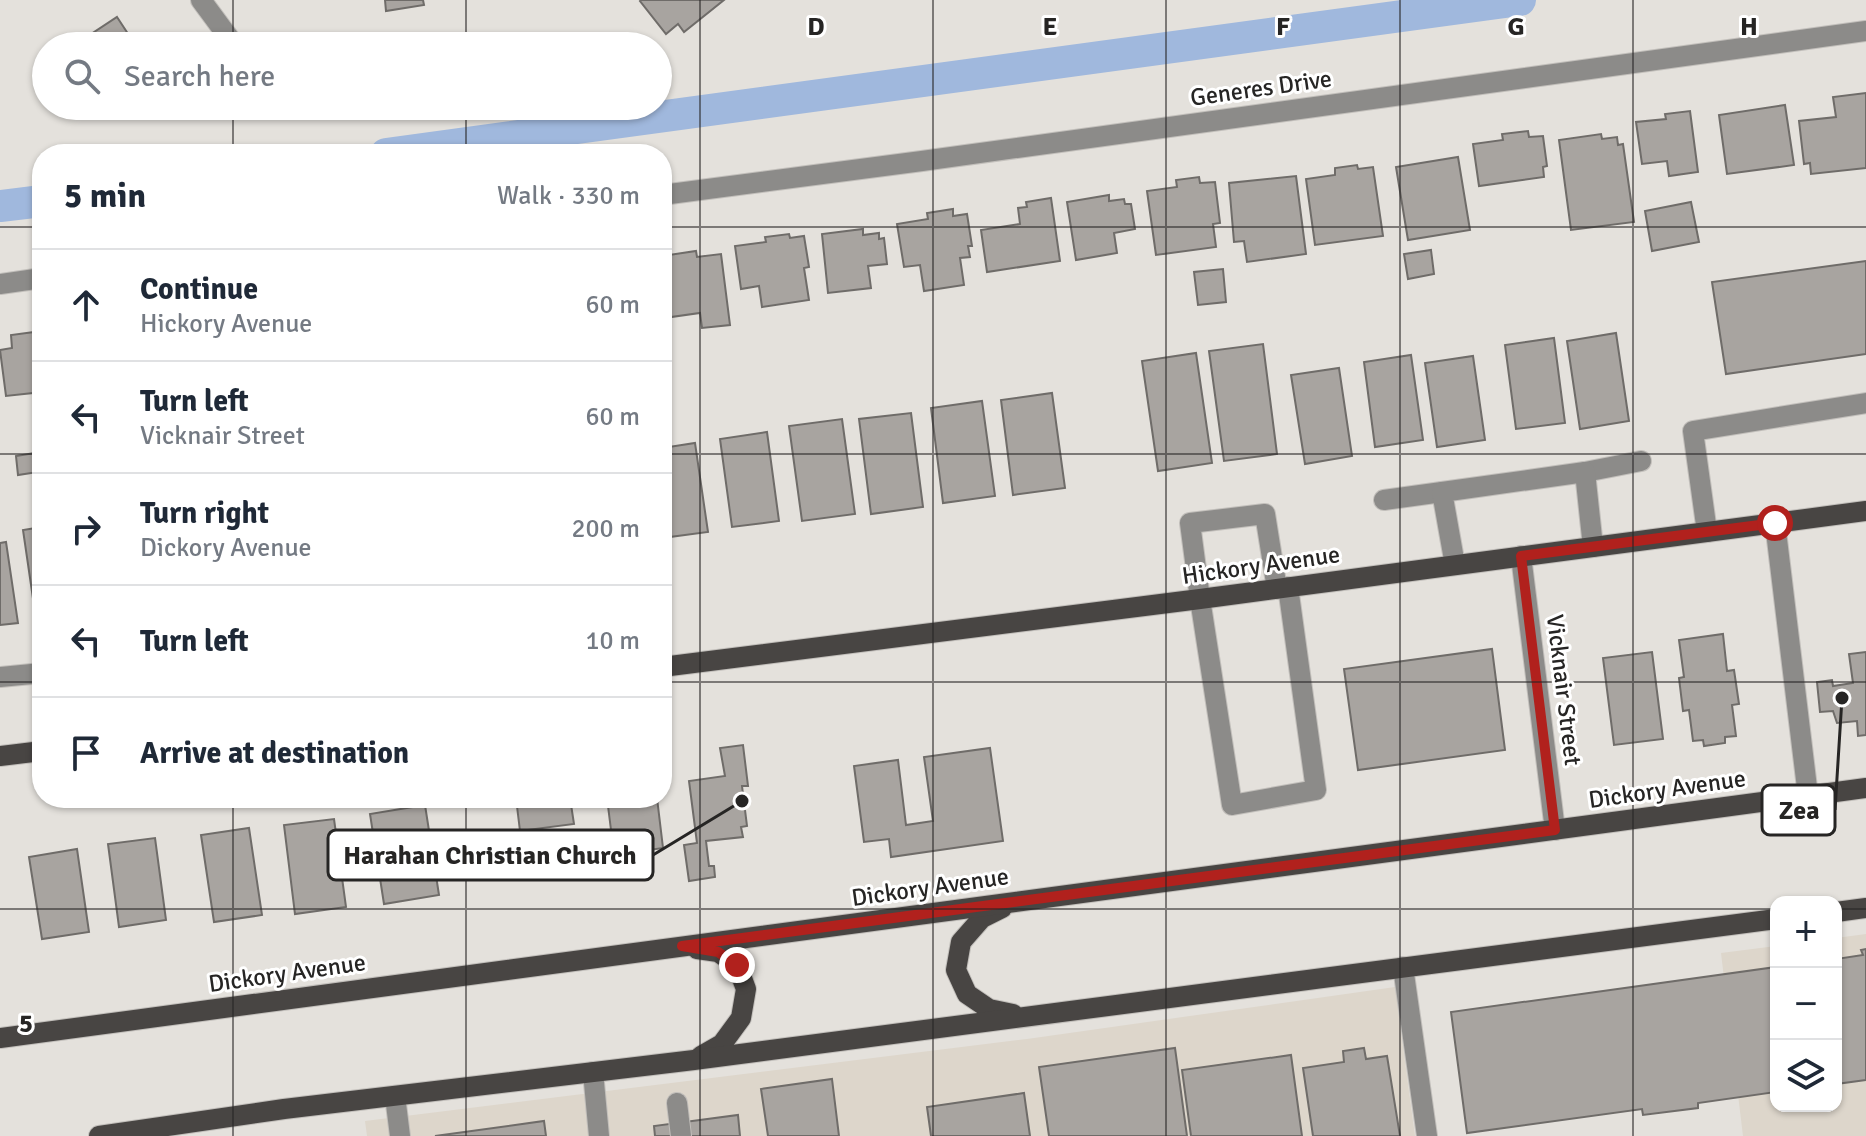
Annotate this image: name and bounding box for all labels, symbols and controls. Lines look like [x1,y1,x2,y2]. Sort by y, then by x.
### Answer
text: D [807,11,825,43]
text: E [1043,11,1057,43]
text: F [1276,11,1290,43]
text: G [1507,11,1525,43]
text: H [1740,11,1758,43]
search box [32,32,672,120]
icon: search [60,54,104,98]
text: Search here [124,58,275,95]
street label: Generes Drive [1188,63,1334,113]
text: 5 min [64,175,146,217]
text: Walk · 330 m [497,180,640,212]
text: Continue [140,271,258,308]
icon: ahead [64,283,108,327]
text: 60 m [585,289,640,321]
text: Hickory Avenue [140,308,312,340]
text: Turn left [140,383,249,420]
icon: left [64,395,108,439]
text: 60 m [585,401,640,433]
text: Vicknair Street [140,420,305,452]
text: Turn right [140,495,269,532]
route start [1757,505,1793,541]
icon: right [64,507,108,551]
text: 200 m [571,513,640,545]
text: Dickory Avenue [140,532,312,564]
street label: Hickory Avenue [1180,539,1342,591]
street label: Vicknair Street [1540,613,1588,767]
icon: left [64,619,108,663]
text: Turn left [140,623,249,660]
text: 10 m [585,625,640,657]
icon: arrive [64,731,108,775]
text: Arrive at destination [140,735,409,772]
street label: Dickory Avenue [1586,763,1748,815]
callout: Zea [1762,785,1835,835]
text: Zea [1778,795,1820,827]
callout: Harahan Christian Church [328,830,653,880]
text: Harahan Christian Church [343,840,637,872]
street label: Dickory Avenue [849,861,1011,913]
map controls [1770,896,1842,1112]
button: + [1770,896,1842,968]
street label: Dickory Avenue [206,947,368,999]
route end [719,947,755,983]
button: − [1770,968,1842,1040]
text: 5 [19,1008,33,1040]
button: layers [1770,1040,1842,1112]

